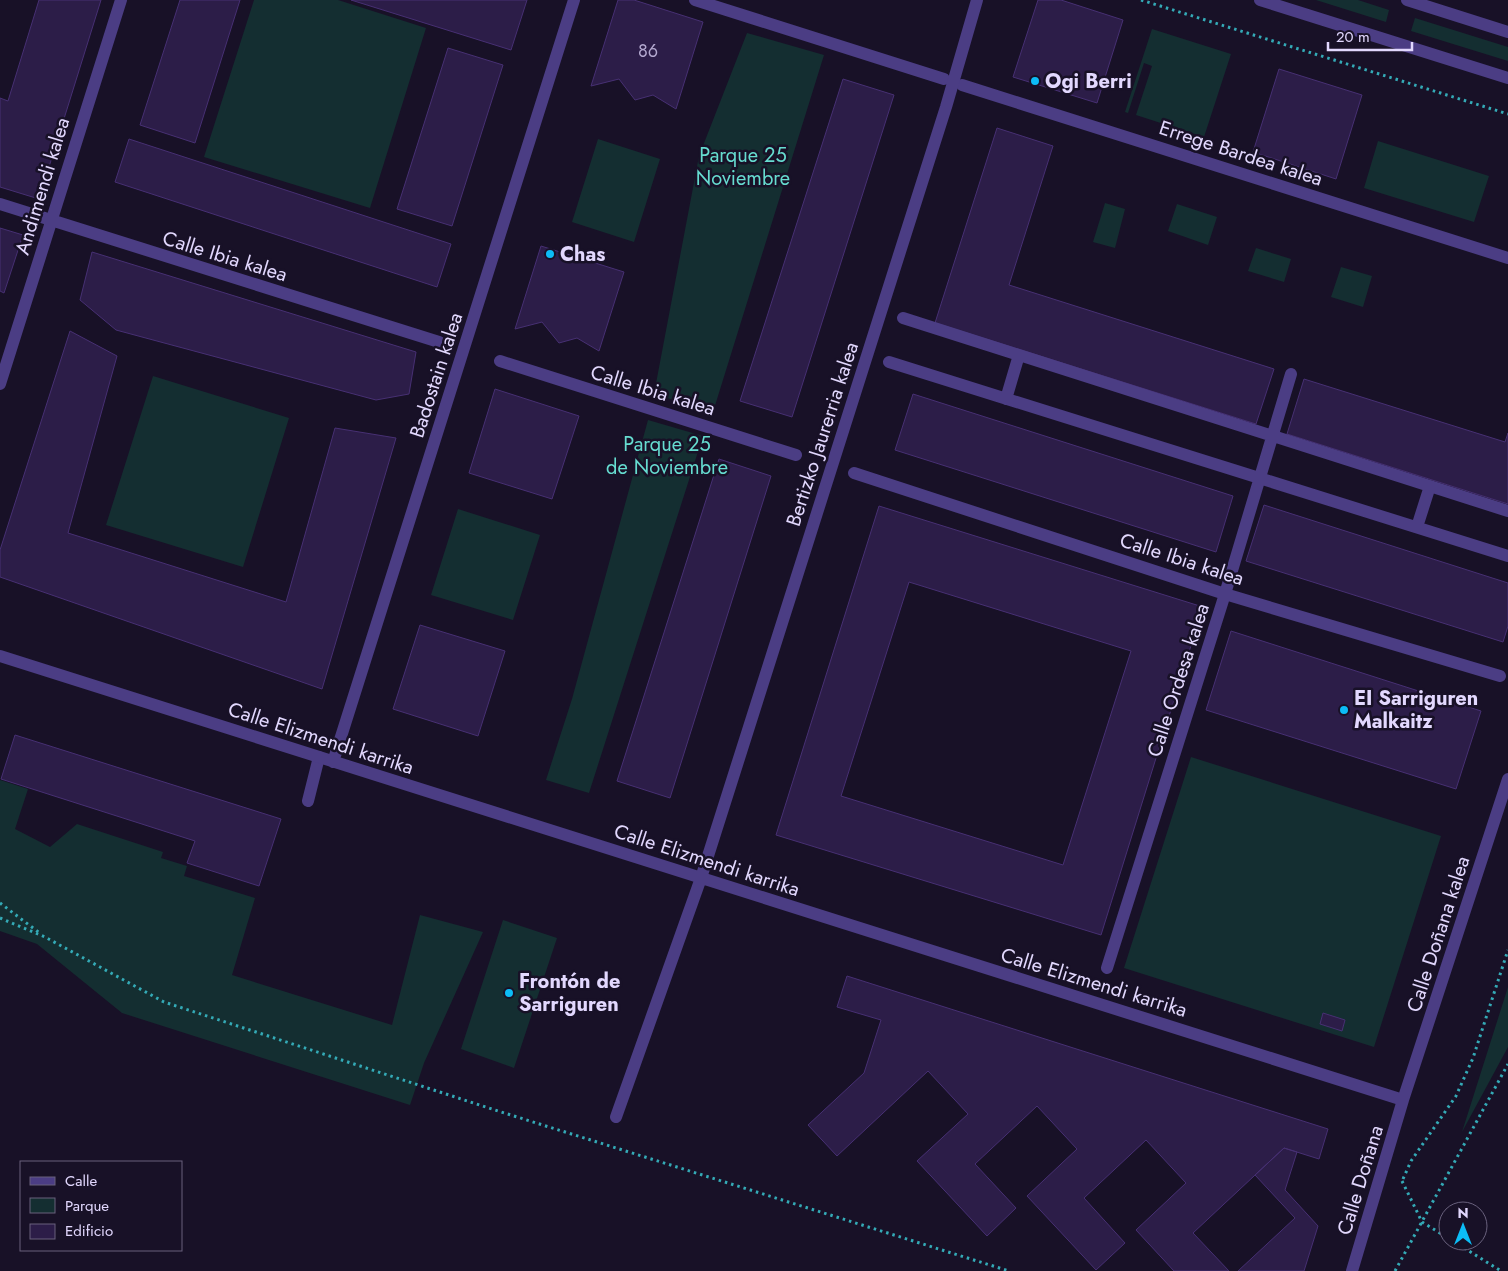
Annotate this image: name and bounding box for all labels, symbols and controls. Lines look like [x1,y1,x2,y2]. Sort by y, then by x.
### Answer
scale bar [1328,20,1412,52]
text: 20 m [1336,26,1370,48]
house number: 86 [638,38,658,64]
place label: Ogi Berri [1045,67,1132,96]
marker: Ogi Berri [1029,75,1041,87]
street label: Errege Bardea kalea [1155,113,1326,194]
street label: Andimendi kalea [8,114,77,258]
park label: Parque 25 Noviembre [696,141,790,193]
street label: Calle Ibia kalea [159,224,291,289]
place label: Chas [560,240,605,269]
marker: Chas [544,248,556,260]
street label: Badostain kalea [403,309,470,442]
street label: Bertizko Jaurerria kalea [779,338,866,530]
street label: Calle Ibia kalea [587,358,719,423]
park label: Parque 25 de Noviembre [606,430,728,482]
street label: Calle Ibia kalea [1116,526,1248,593]
street label: Calle Ordesa kalea [1140,600,1217,761]
place label: EI Sarriguren Malkaitz [1354,684,1478,736]
street label: Calle Elizmendi karrika [224,695,417,782]
marker: EI Sarriguren Malkaitz [1338,704,1350,716]
street label: Calle Elizmendi karrika [610,817,803,904]
street label: Calle Doñana kalea [1400,852,1477,1016]
street label: Calle Elizmendi karrika [997,940,1191,1025]
place label: Frontón de Sarriguren [519,967,620,1019]
marker: Frontón de Sarriguren [503,987,515,999]
street label: Calle Doñana [1330,1122,1391,1239]
legend [20,1161,182,1251]
text: Calle [65,1170,97,1192]
text: Parque [65,1195,109,1217]
north arrow [1438,1201,1488,1251]
text: N [1457,1203,1469,1223]
text: Edificio [65,1220,113,1242]

